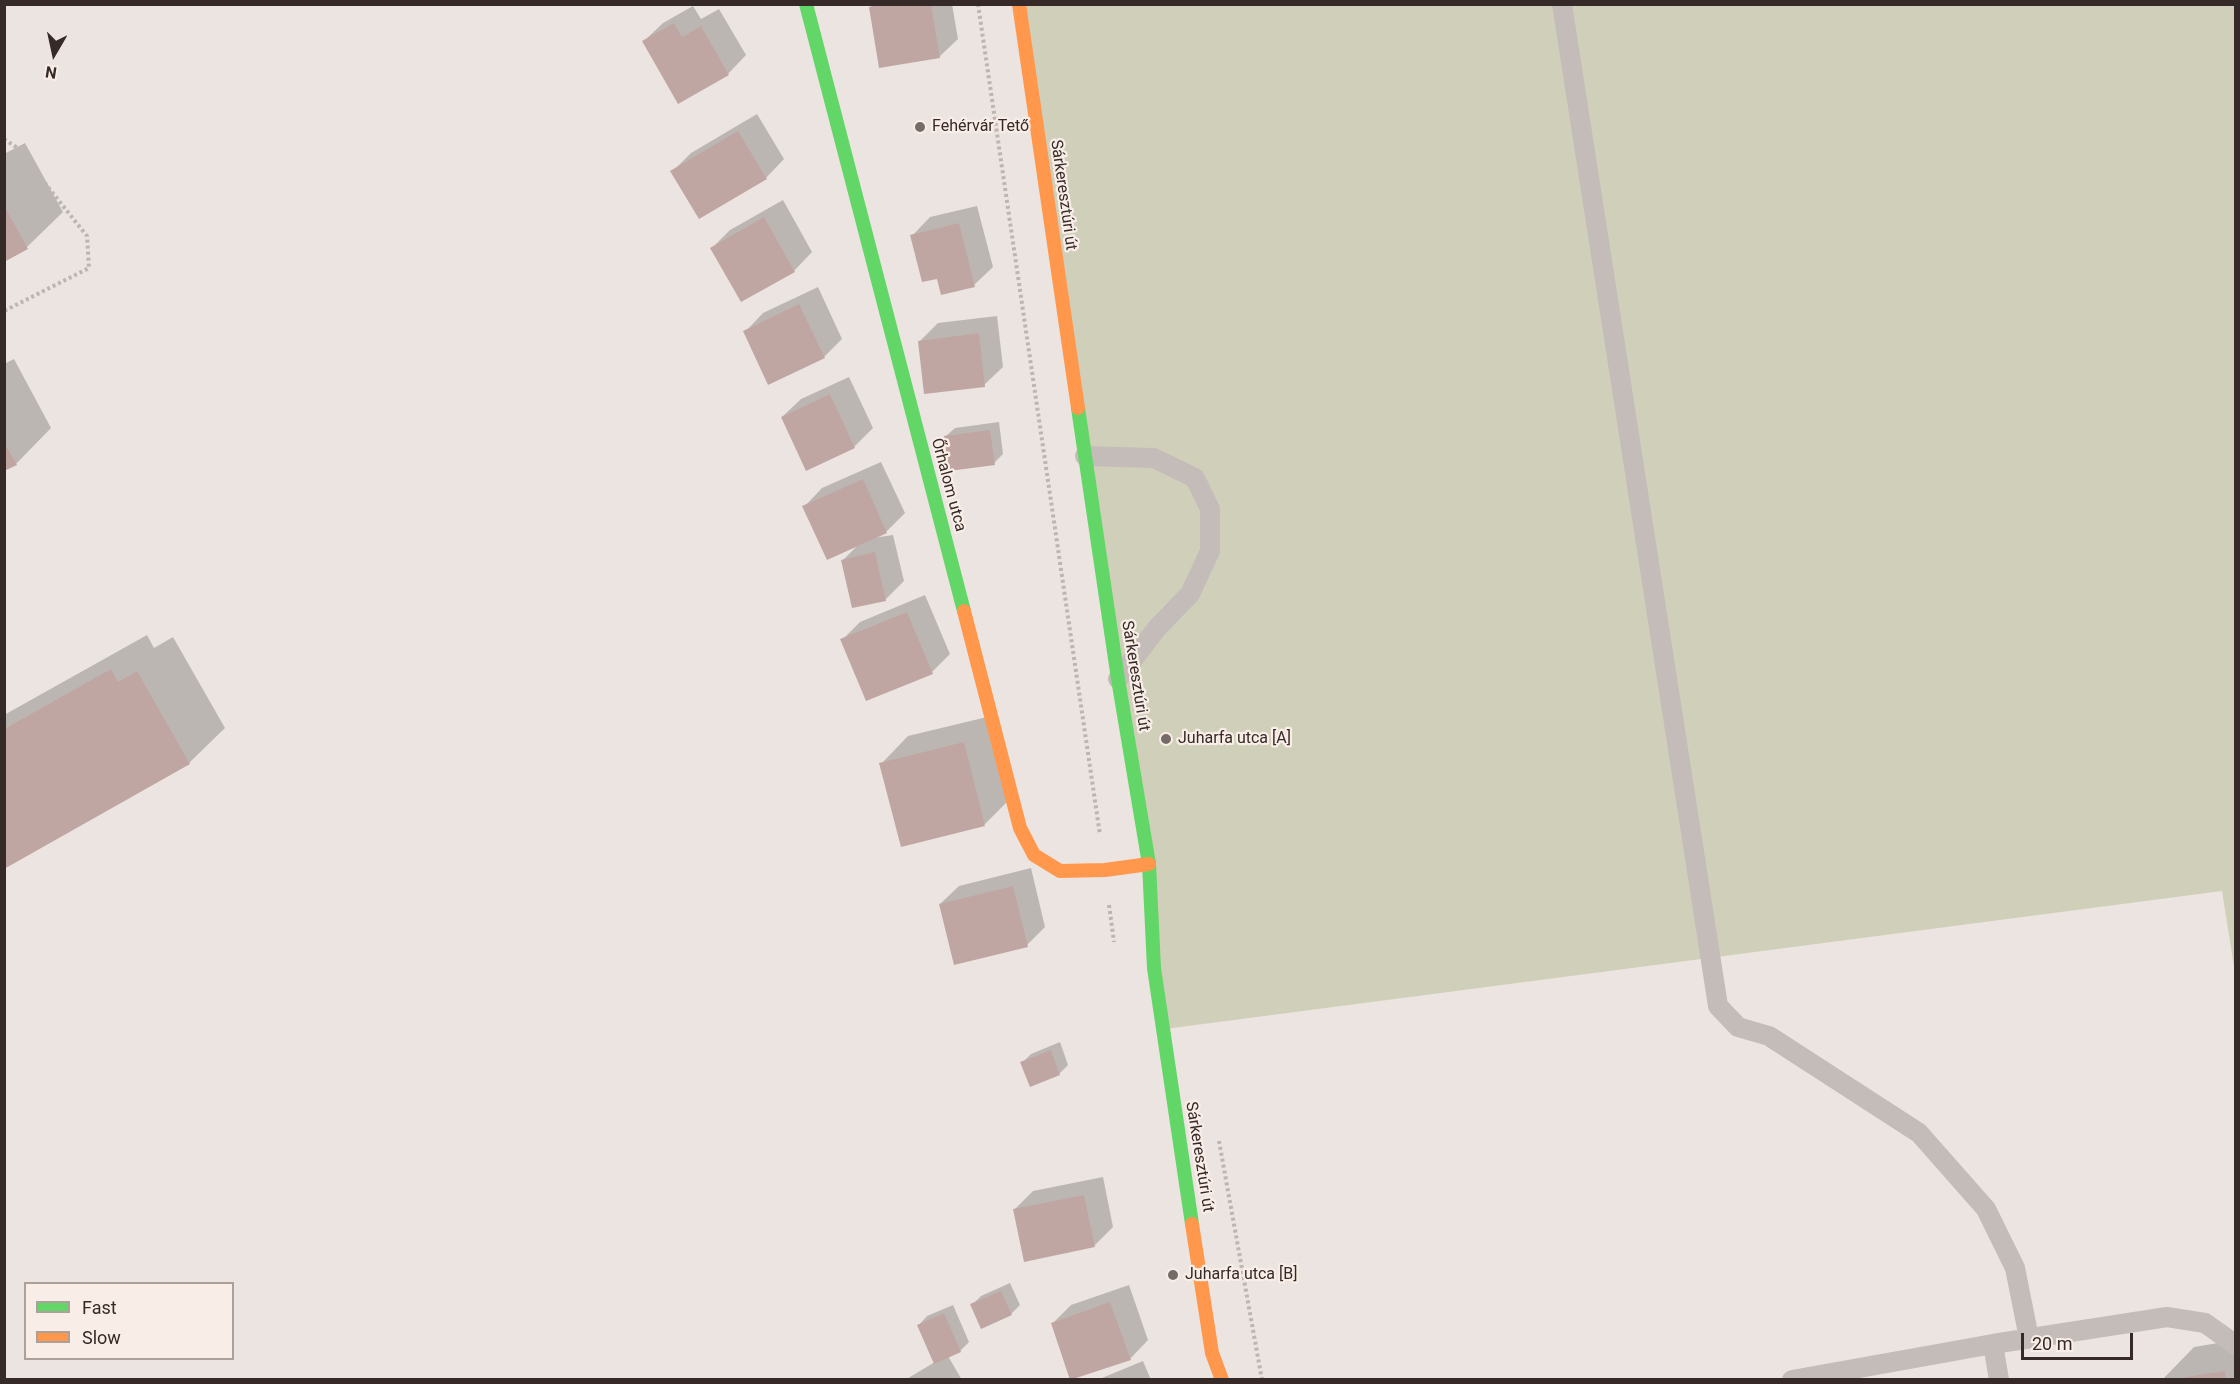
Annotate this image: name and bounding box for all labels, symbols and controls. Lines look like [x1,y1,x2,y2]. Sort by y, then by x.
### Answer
north arrow [24,24,84,84]
text: N [44,62,58,83]
place label: Fehérvár Tető [932,117,1029,137]
marker: Fehérvár Tető [913,120,927,134]
street label: Sárkeresztúri út [1046,139,1080,251]
street label: Őrhalom utca [926,436,970,534]
street label: Sárkeresztúri út [1117,619,1153,733]
place label: Juharfa utca [A] [1178,729,1291,749]
marker: Juharfa utca [A] [1159,732,1173,746]
street label: Sárkeresztúri út [1181,1100,1217,1214]
place label: Juharfa utca [B] [1185,1265,1297,1285]
marker: Juharfa utca [B] [1166,1268,1180,1282]
legend [24,1282,234,1360]
text: Fast [82,1297,117,1318]
scale bar [2024,1321,2136,1359]
text: Slow [82,1327,121,1348]
text: 20 m [2032,1333,2072,1354]

